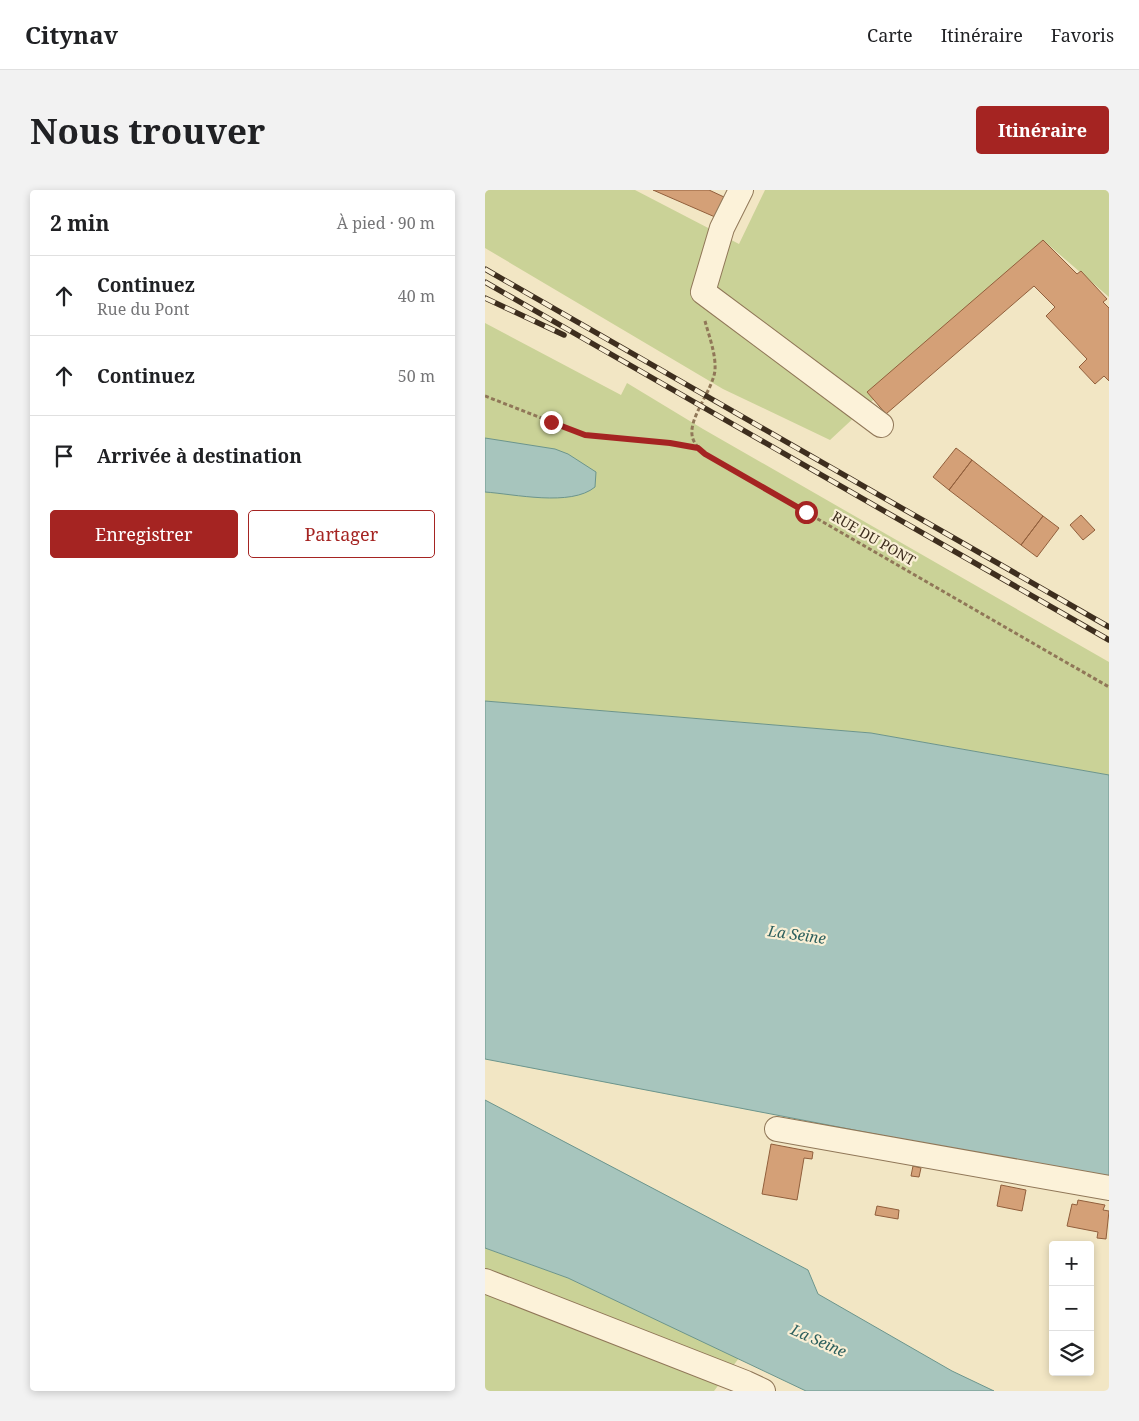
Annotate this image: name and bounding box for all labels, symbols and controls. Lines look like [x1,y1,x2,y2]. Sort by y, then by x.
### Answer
text: Citynav [25,18,118,51]
text: Carte [867,23,913,47]
text: Itinéraire [941,23,1023,47]
text: Favoris [1051,23,1114,47]
button: Itinéraire [976,106,1109,154]
text: Nous trouver [30,107,265,154]
text: 2 min [50,209,109,237]
text: À pied · 90 m [337,212,435,234]
text: Continuez [97,272,195,298]
icon: ahead [50,282,78,310]
text: 40 m [398,285,435,307]
text: Rue du Pont [97,298,189,320]
icon: ahead [50,362,78,390]
text: Continuez [97,363,195,389]
text: 50 m [398,365,435,387]
route end [540,411,563,434]
icon: arrive [50,442,78,470]
text: Arrivée à destination [97,443,302,469]
route start [795,501,818,524]
street label: RUE DU PONT [829,506,920,570]
button: Enregistrer [50,510,238,558]
button: Partager [248,510,435,558]
water label: La Seine [766,920,828,948]
map controls [1049,1241,1094,1376]
button: + [1049,1241,1094,1286]
button: − [1049,1286,1094,1331]
water label: La Seine [787,1319,850,1361]
button: layers [1049,1331,1094,1376]

